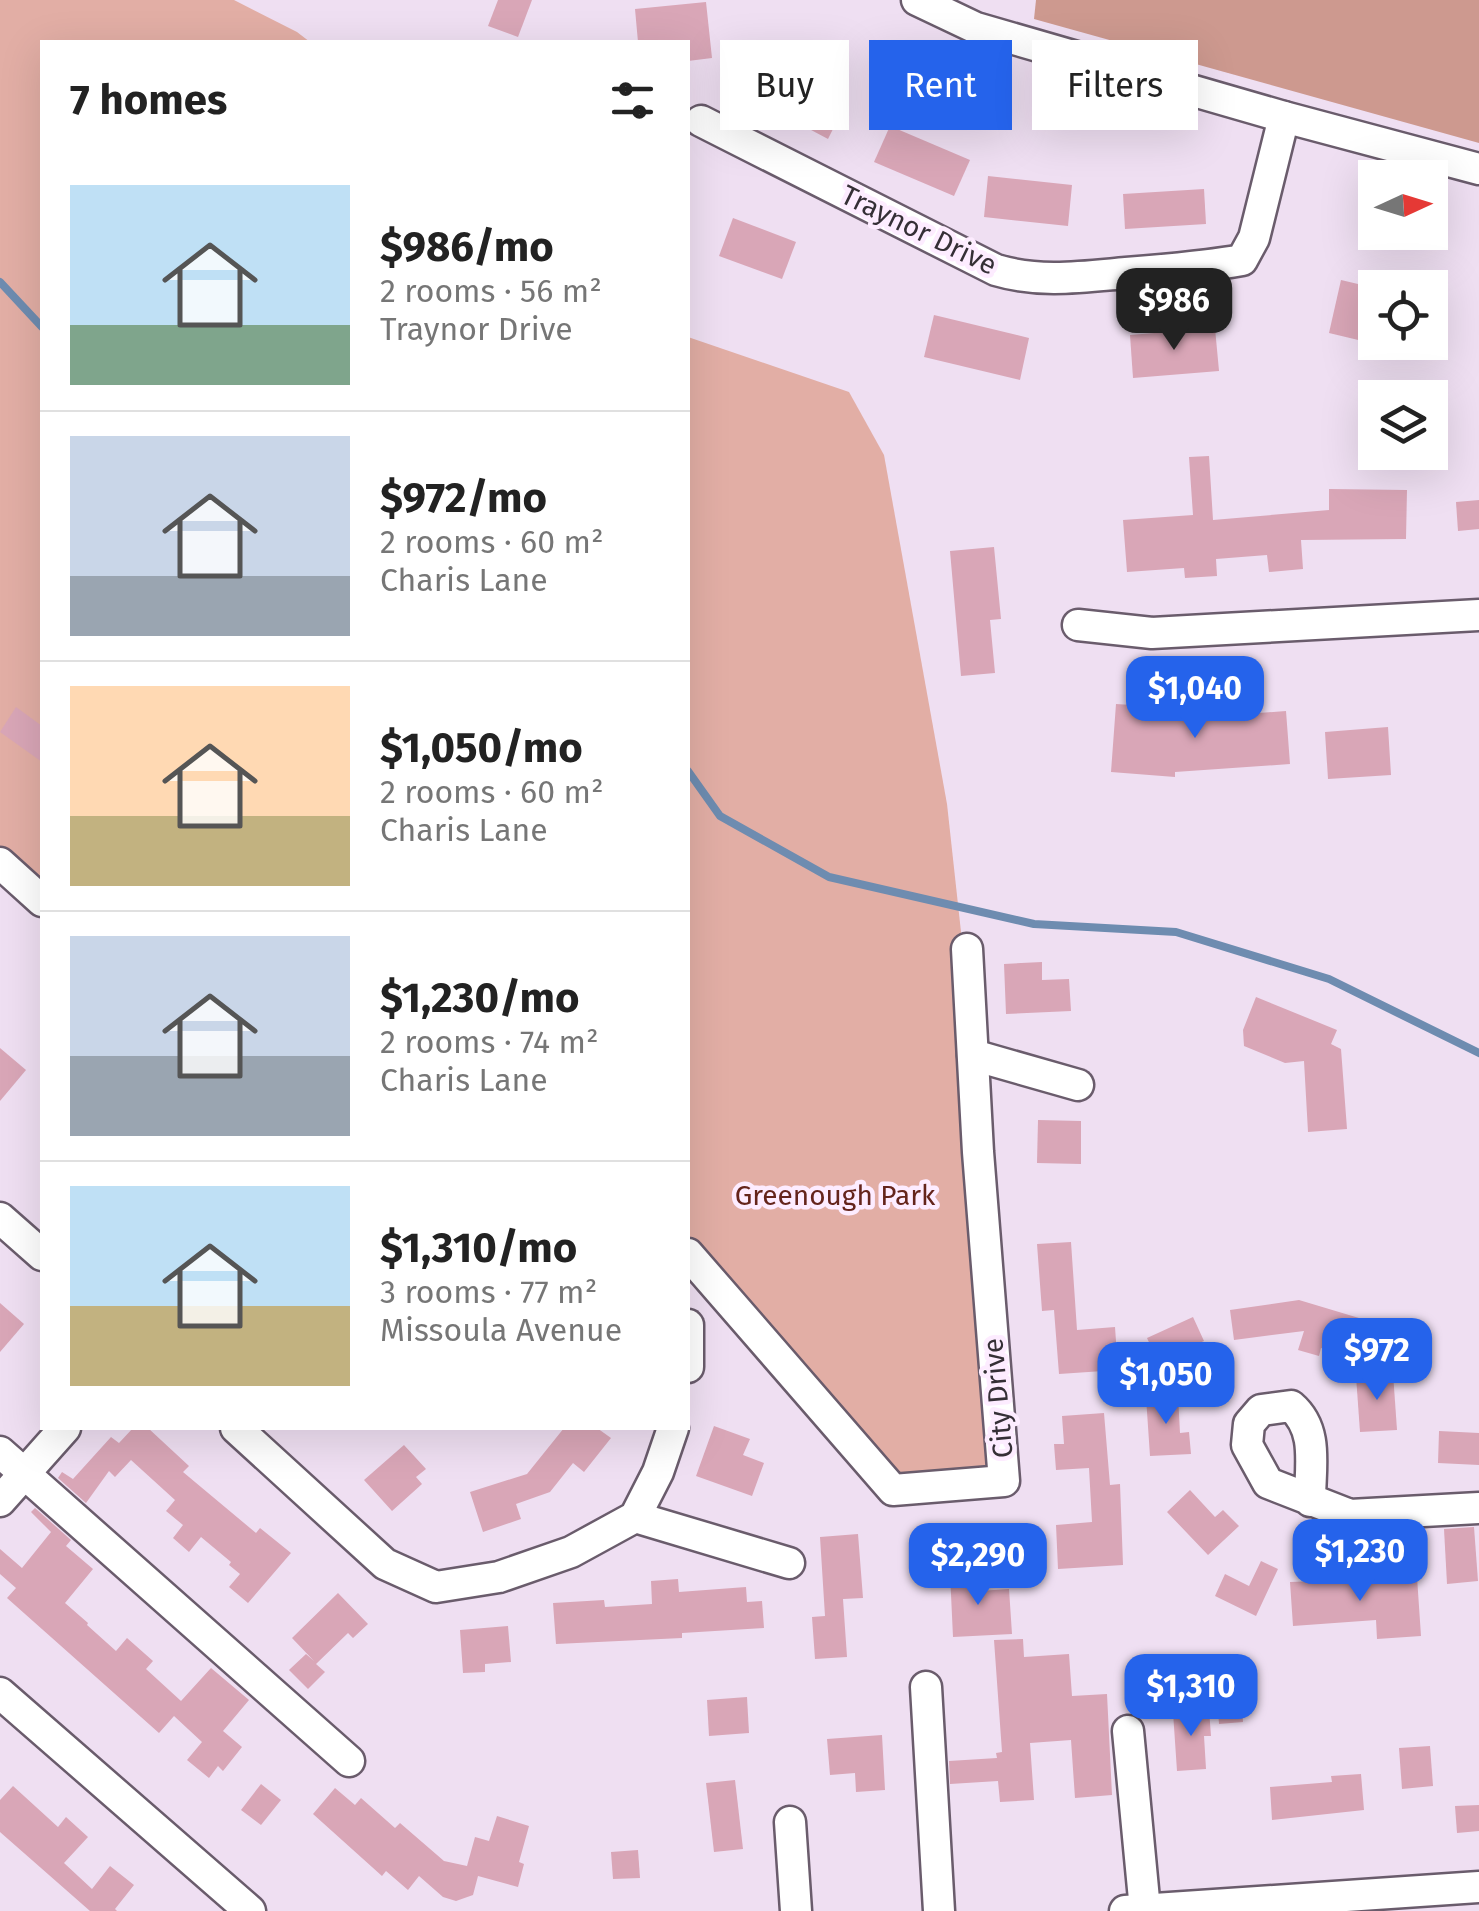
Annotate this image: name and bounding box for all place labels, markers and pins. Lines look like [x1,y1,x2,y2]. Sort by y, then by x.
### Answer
pin: $986 [1115,268,1233,353]
pin: $1,040 [1114,656,1276,741]
pin: $972 [1318,1318,1436,1403]
pin: $1,050 [1085,1342,1247,1427]
pin: $1,230 [1279,1519,1441,1604]
pin: $2,290 [897,1523,1059,1608]
pin: $1,310 [1110,1654,1272,1739]

